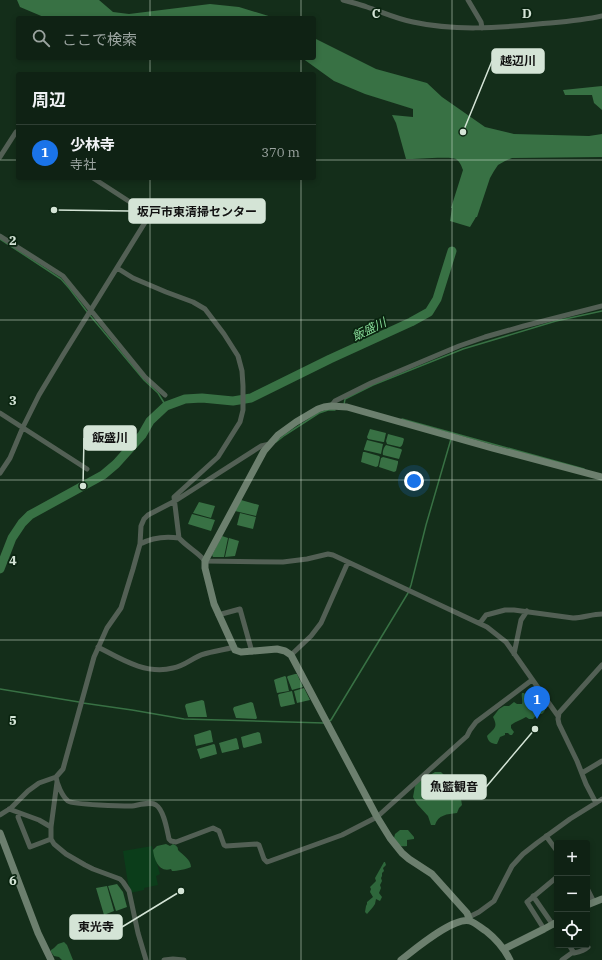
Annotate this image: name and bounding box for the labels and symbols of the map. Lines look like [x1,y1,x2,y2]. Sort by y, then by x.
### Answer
text: C [372,5,381,22]
text: D [522,5,532,22]
callout: 越辺川 [492,49,544,73]
text: 越辺川 [500,53,536,68]
callout: 坂戸市東清掃センター [129,199,265,223]
text: 坂戸市東清掃センター [137,204,257,219]
text: 2 [9,232,17,249]
water label: 飯盛川 [350,313,390,344]
text: 3 [9,392,17,409]
callout: 飯盛川 [84,426,136,450]
text: 飯盛川 [92,430,128,445]
your location [404,471,424,491]
text: 4 [9,552,17,569]
pin: 1 [524,686,550,719]
text: 5 [9,712,17,729]
callout: 魚籃観音 [422,775,486,799]
text: 魚籃観音 [430,779,478,794]
text: 6 [9,872,17,889]
callout: 東光寺 [70,915,122,939]
text: 東光寺 [78,919,114,934]

